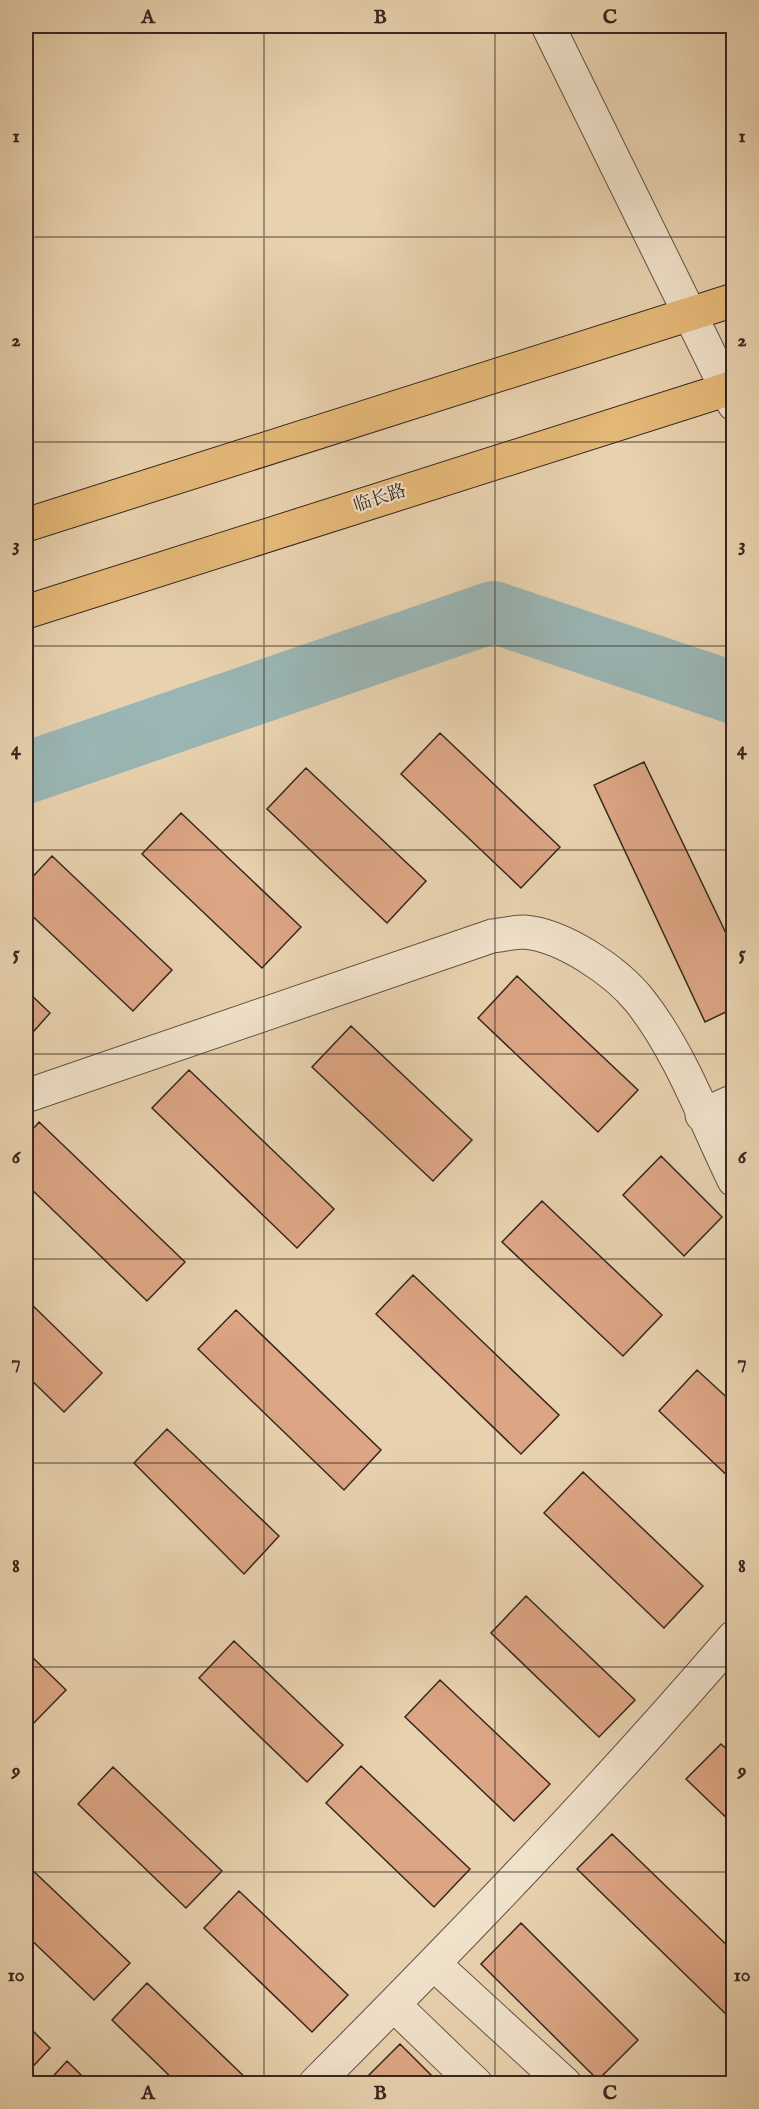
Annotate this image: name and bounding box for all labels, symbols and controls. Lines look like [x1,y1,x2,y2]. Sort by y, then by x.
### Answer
text: A [140,5,156,30]
text: B [373,5,387,30]
text: C [603,5,617,30]
text: 1 [12,124,20,149]
text: 1 [738,124,746,149]
text: 2 [11,328,21,353]
text: 2 [737,328,747,353]
street label: 临长路 [351,480,409,518]
text: 3 [12,533,20,558]
text: 3 [738,533,746,558]
text: 4 [11,737,22,762]
text: 4 [737,737,748,762]
text: 5 [12,941,20,966]
text: 5 [738,941,746,966]
text: 6 [12,1145,22,1170]
text: 6 [738,1145,748,1170]
text: 7 [11,1350,21,1375]
text: 7 [737,1350,747,1375]
text: 8 [12,1554,20,1579]
text: 8 [738,1554,746,1579]
text: 9 [11,1758,21,1783]
text: 9 [737,1758,747,1783]
text: 10 [7,1963,25,1988]
text: 10 [733,1963,751,1988]
text: A [140,2081,156,2106]
text: B [373,2081,387,2106]
text: C [603,2081,617,2106]

